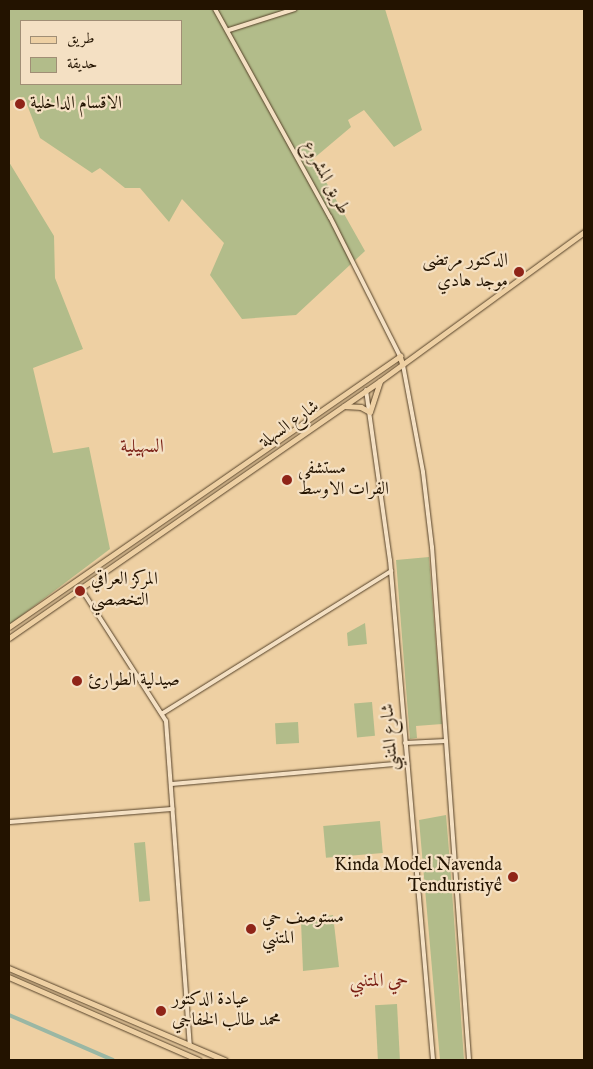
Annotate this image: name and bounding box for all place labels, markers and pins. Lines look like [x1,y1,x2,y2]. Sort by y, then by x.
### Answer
place label: الاقسام الداخلية [30,93,122,115]
marker: الاقسام الداخلية [14,98,26,110]
place label: الدكتور مرتضى موجد هادي [422,251,508,294]
marker: الدكتور مرتضى موجد هادي [512,265,526,279]
place label: مستشفى الفرات الاوسط [298,459,389,502]
marker: مستشفى الفرات الاوسط [280,473,294,487]
place label: المركز العراقي التخصصي [91,570,158,612]
marker: المركز العراقي التخصصي [73,584,87,598]
place label: صيدلية الطوارئ [88,670,180,692]
marker: صيدلية الطوارئ [70,674,84,688]
place label: Kinda Model Navenda Tenduristiyê [334,856,502,899]
marker: Kinda Model Navenda Tenduristiyê [506,870,520,884]
place label: مستوصف حي المتنبي [262,908,344,951]
marker: مستوصف حي المتنبي [244,922,258,936]
place label: عيادة الدكتور محمد طالب الخفاجي [172,990,281,1032]
marker: عيادة الدكتور محمد طالب الخفاجي [154,1004,168,1018]

